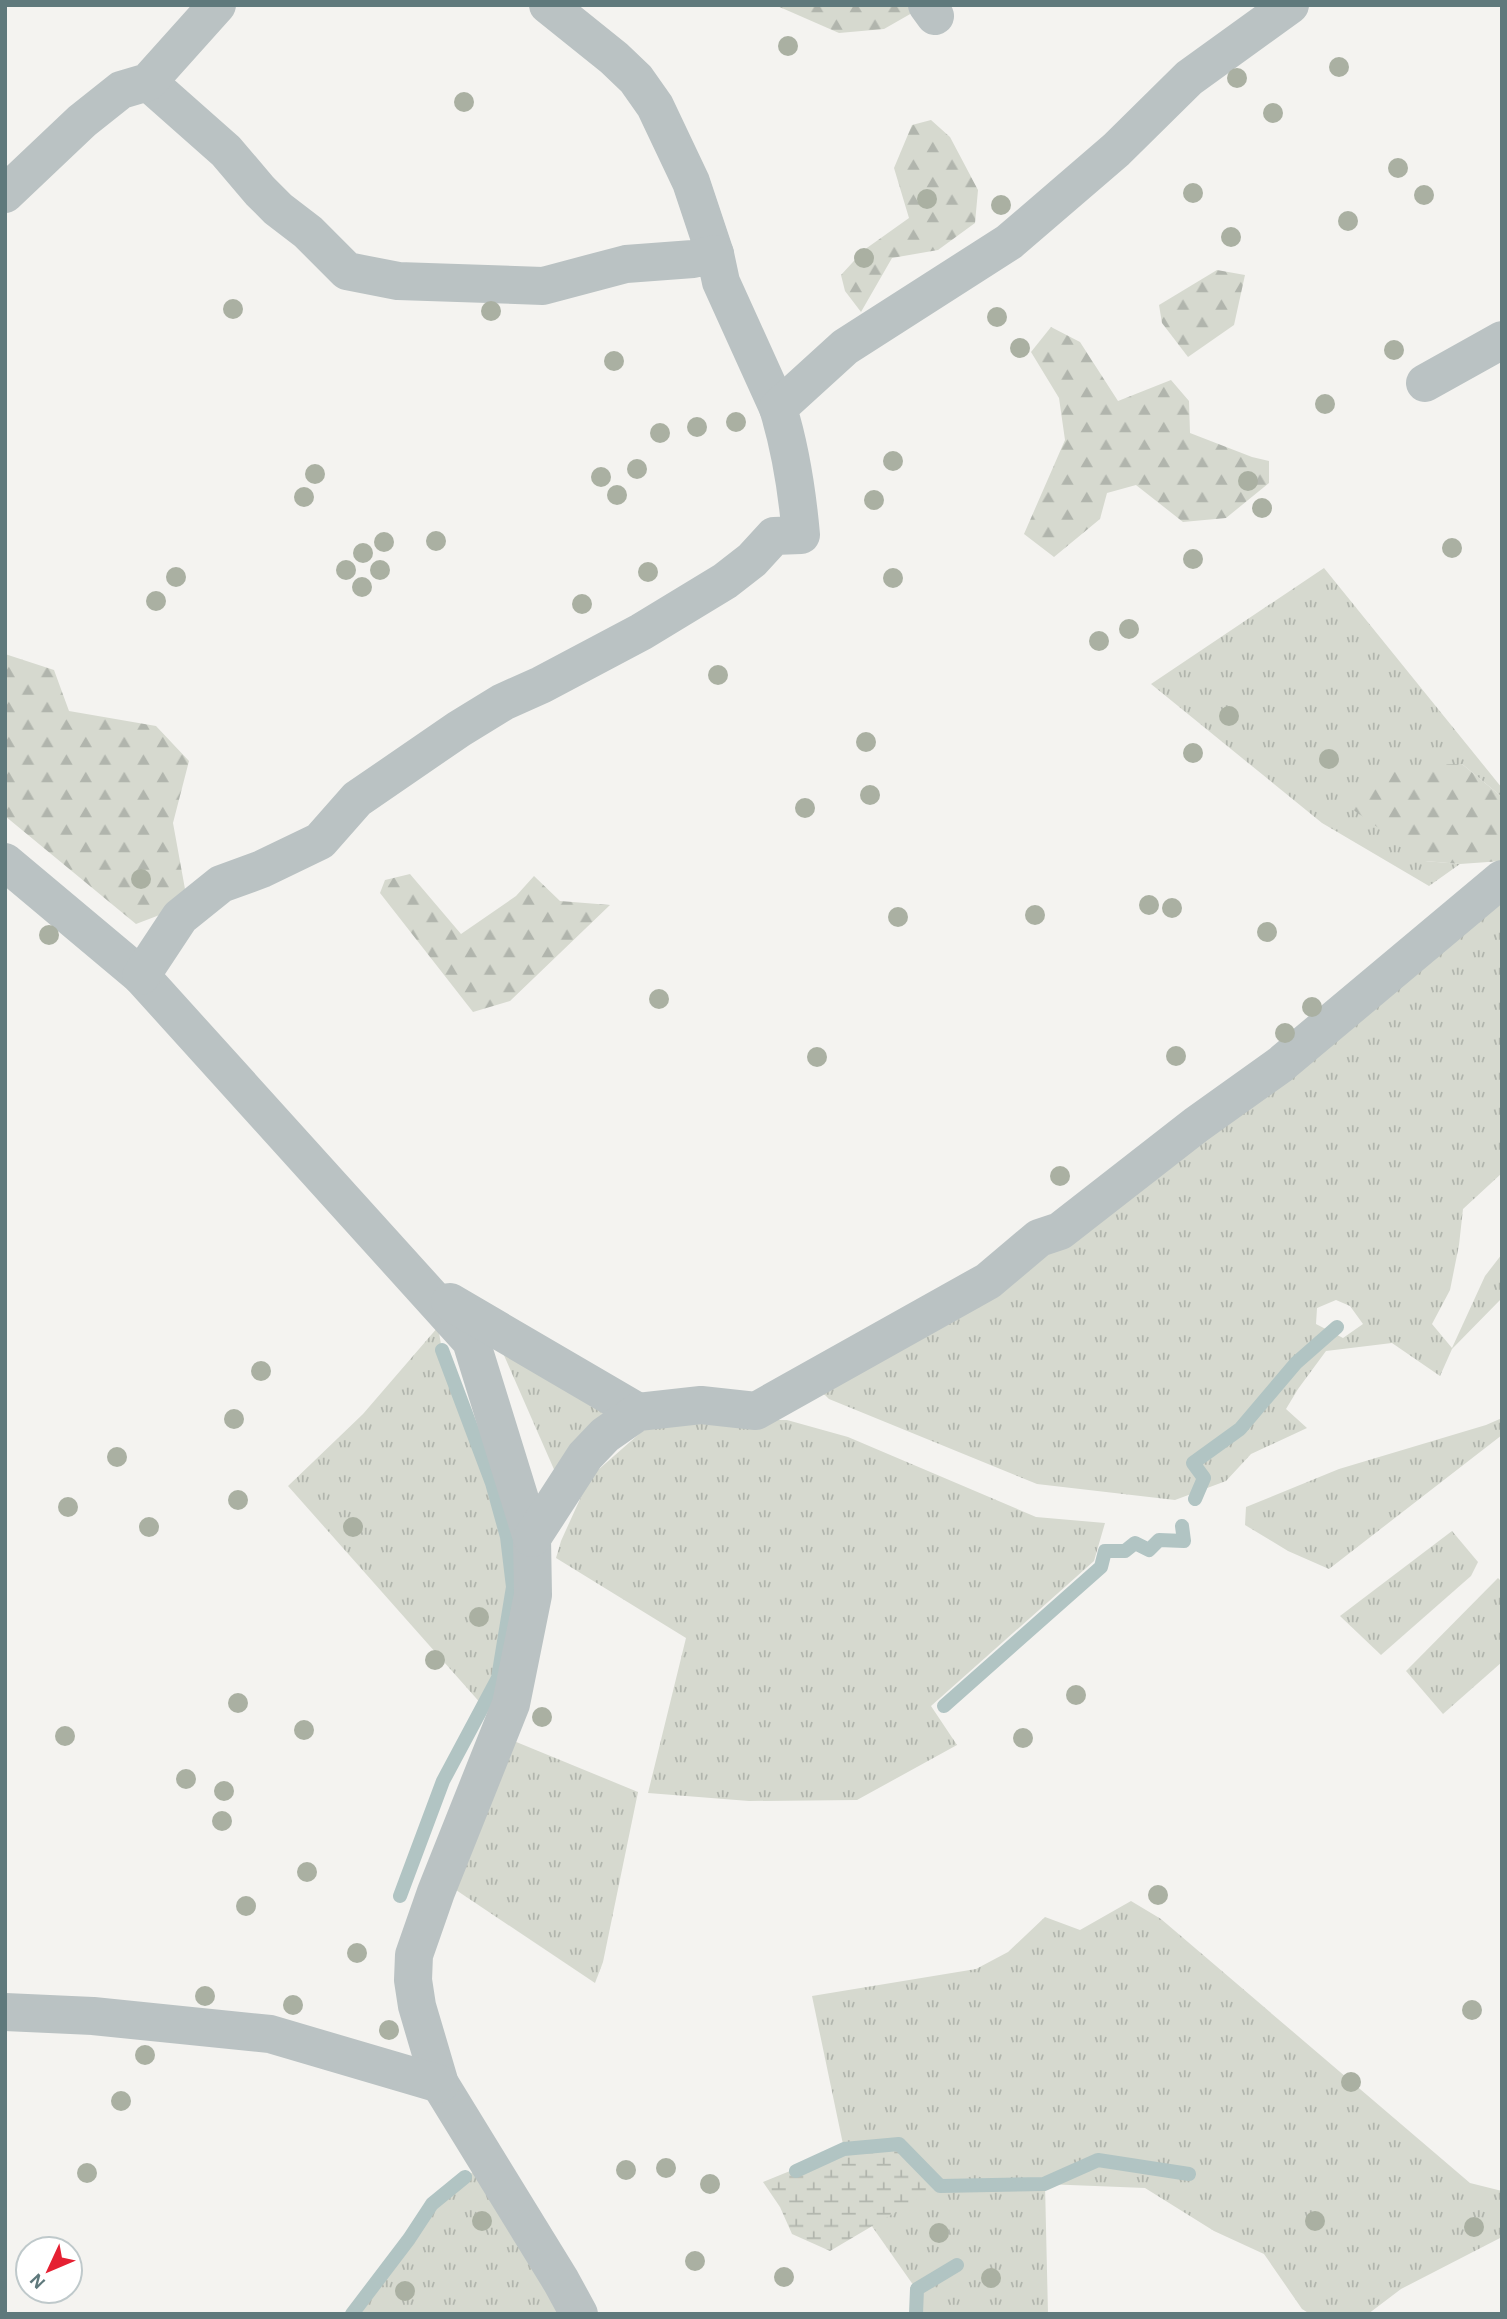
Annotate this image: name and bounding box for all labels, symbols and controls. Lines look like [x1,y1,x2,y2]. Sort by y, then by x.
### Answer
north arrow [14,2235,84,2305]
text: N [26,2269,49,2292]

